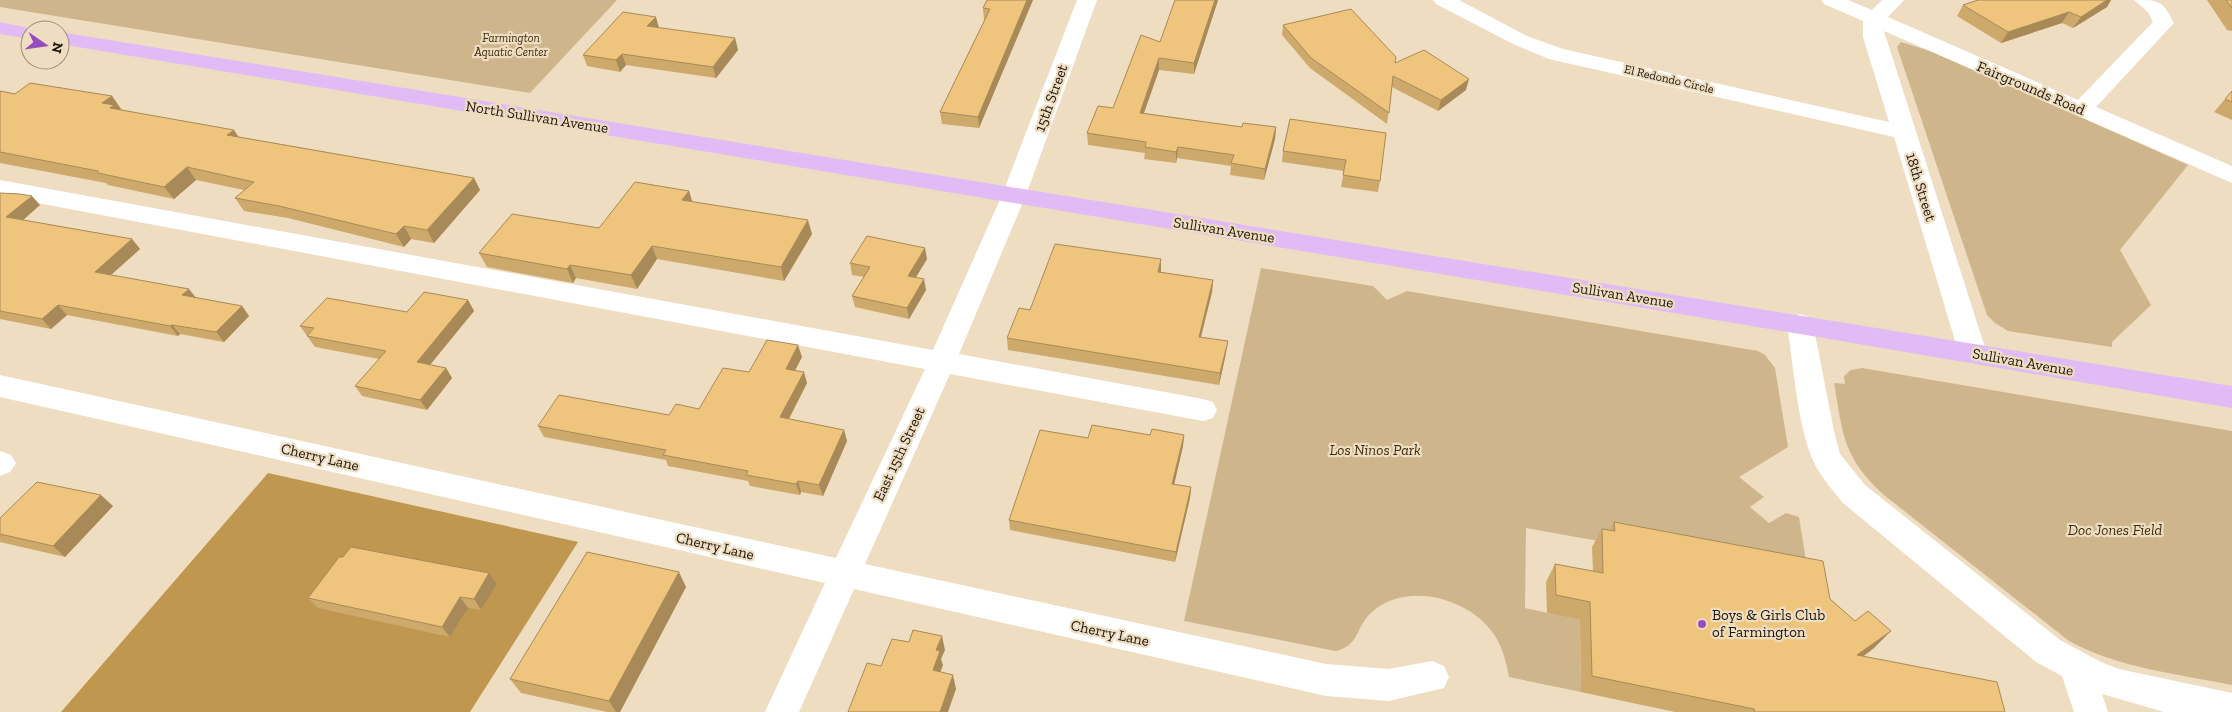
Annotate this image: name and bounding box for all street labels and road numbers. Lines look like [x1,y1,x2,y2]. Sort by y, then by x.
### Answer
street label: Fairgrounds Road [1974,57,2088,119]
street label: 15th Street [1031,62,1072,134]
street label: El Redondo Circle [1623,62,1715,96]
street label: North Sullivan Avenue [464,97,610,137]
street label: 18th Street [1902,151,1940,224]
street label: Sullivan Avenue [1172,213,1276,247]
street label: Sullivan Avenue [1571,278,1675,312]
street label: Sullivan Avenue [1971,344,2075,380]
street label: East 15th Street [869,404,929,504]
street label: Cherry Lane [279,439,361,475]
street label: Cherry Lane [674,528,756,564]
street label: Cherry Lane [1069,616,1151,650]

